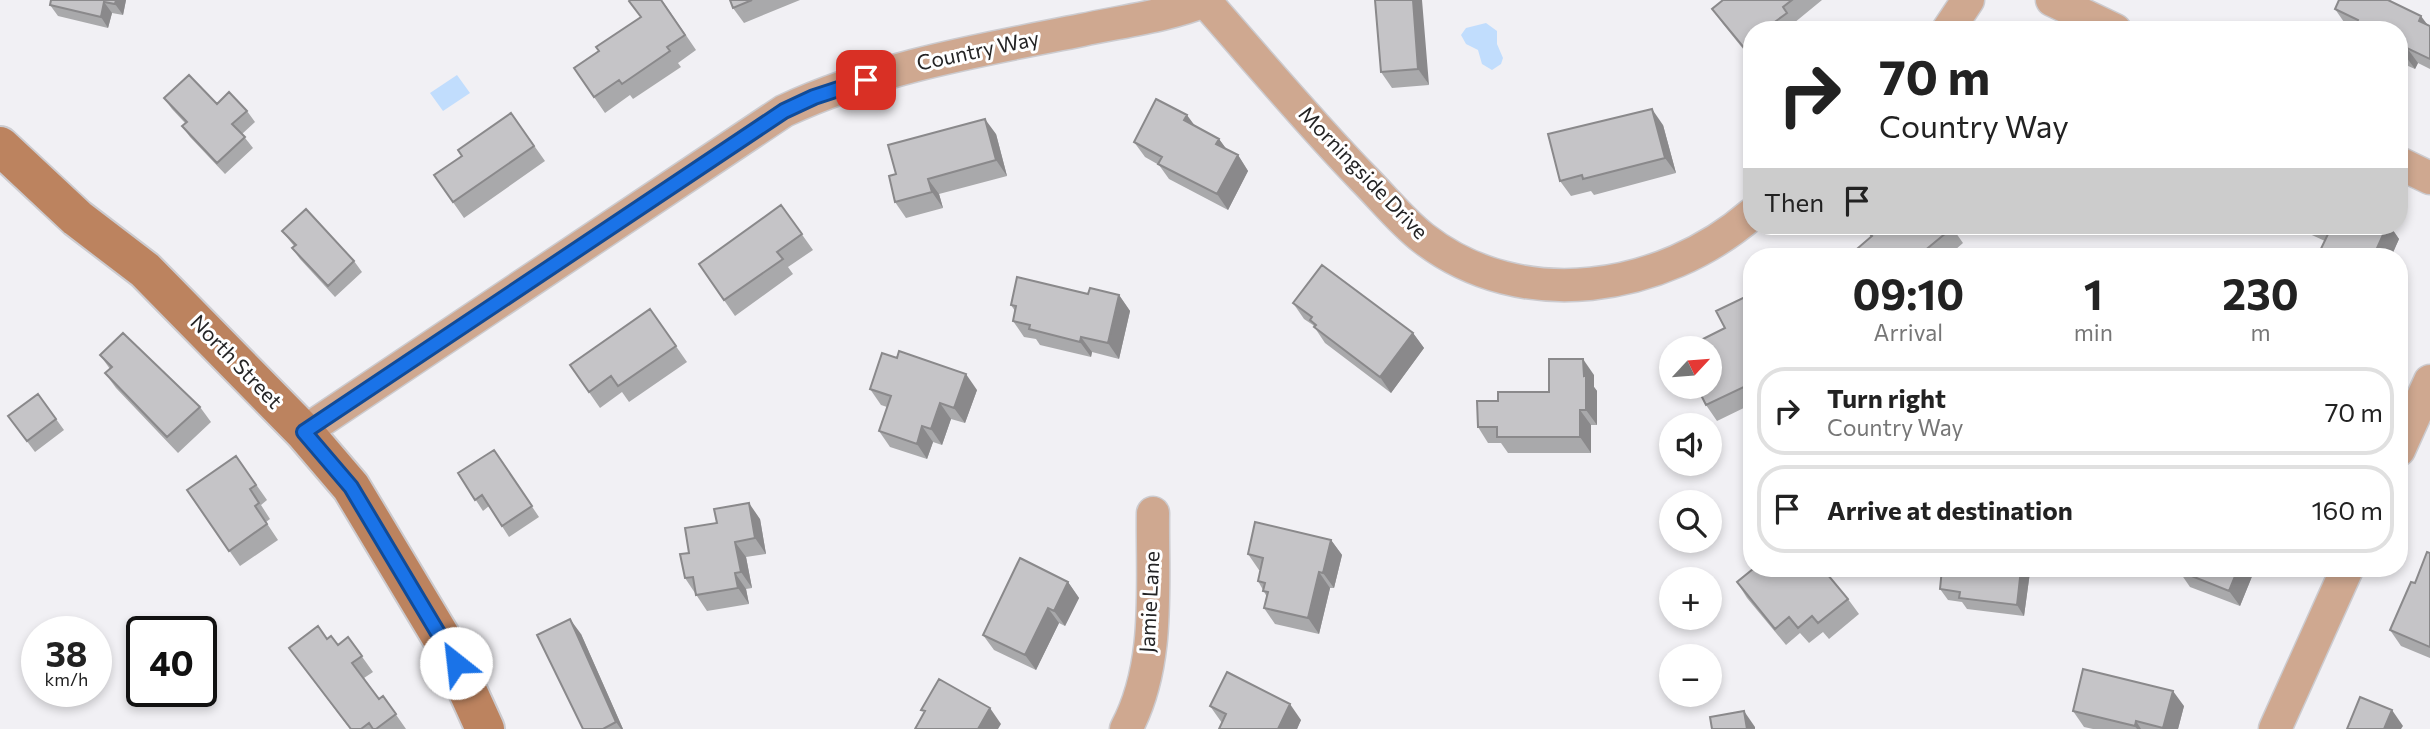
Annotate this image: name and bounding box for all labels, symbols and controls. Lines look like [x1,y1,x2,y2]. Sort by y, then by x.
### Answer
street label: Country Way [914,24,1041,75]
text: 70 m [1879,45,1990,105]
icon: right [1764,49,1855,140]
pin [836,50,896,110]
icon: arrive [847,61,885,99]
street label: Morningside Drive [1294,100,1434,243]
text: Country Way [1879,105,2069,145]
icon: arrive [1838,182,1876,220]
text: Then [1764,186,1824,217]
text: 09:10 [1852,267,1964,319]
text: 1 [2084,267,2103,319]
text: 230 [2222,267,2299,319]
street label: North Street [186,309,288,413]
text: Arrival [1874,318,1943,346]
text: min [2074,318,2113,346]
text: m [2250,318,2270,346]
north arrow [1659,336,1722,399]
map controls [1659,336,1722,707]
text: Turn right [1827,382,1946,413]
icon: right [1768,392,1806,430]
text: 70 m [2325,396,2383,427]
button: sound [1659,413,1722,476]
text: Country Way [1827,413,1963,441]
button: search [1659,490,1722,553]
icon: arrive [1768,490,1806,528]
text: Arrive at destination [1827,494,2073,525]
text: 160 m [2311,494,2383,525]
street label: Jamie Lane [1133,550,1164,654]
button: + [1659,567,1722,630]
speed limit sign: 40 [126,616,217,707]
position arrow [419,626,493,700]
text: 38 [45,631,88,674]
button: − [1659,644,1722,707]
text: km/h [45,668,88,690]

